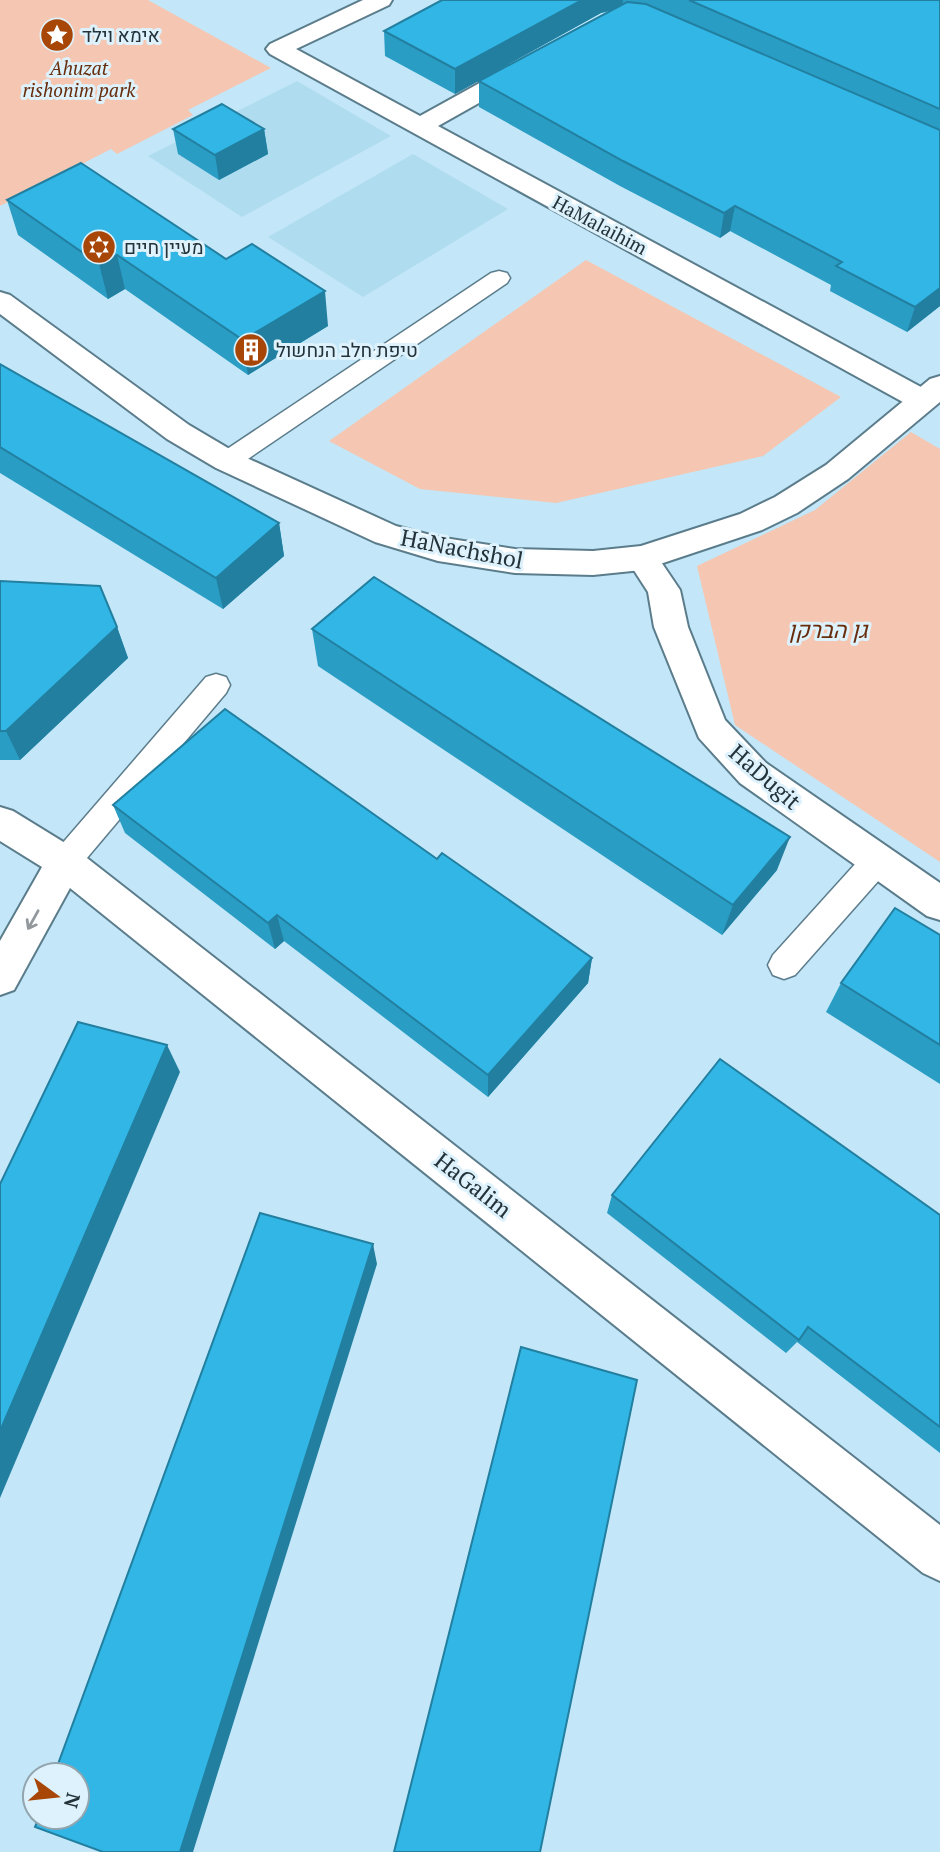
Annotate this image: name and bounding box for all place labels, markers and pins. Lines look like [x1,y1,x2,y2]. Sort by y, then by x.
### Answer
place icon: אימא וילד [38,16,76,54]
place label: אימא וילד [82,22,160,47]
synagogue icon: מעיין חיים [80,228,118,266]
place label: מעיין חיים [124,234,204,259]
building icon: טיפת חלב הנחשול [232,331,270,369]
place label: טיפת חלב הנחשול [276,337,418,362]

